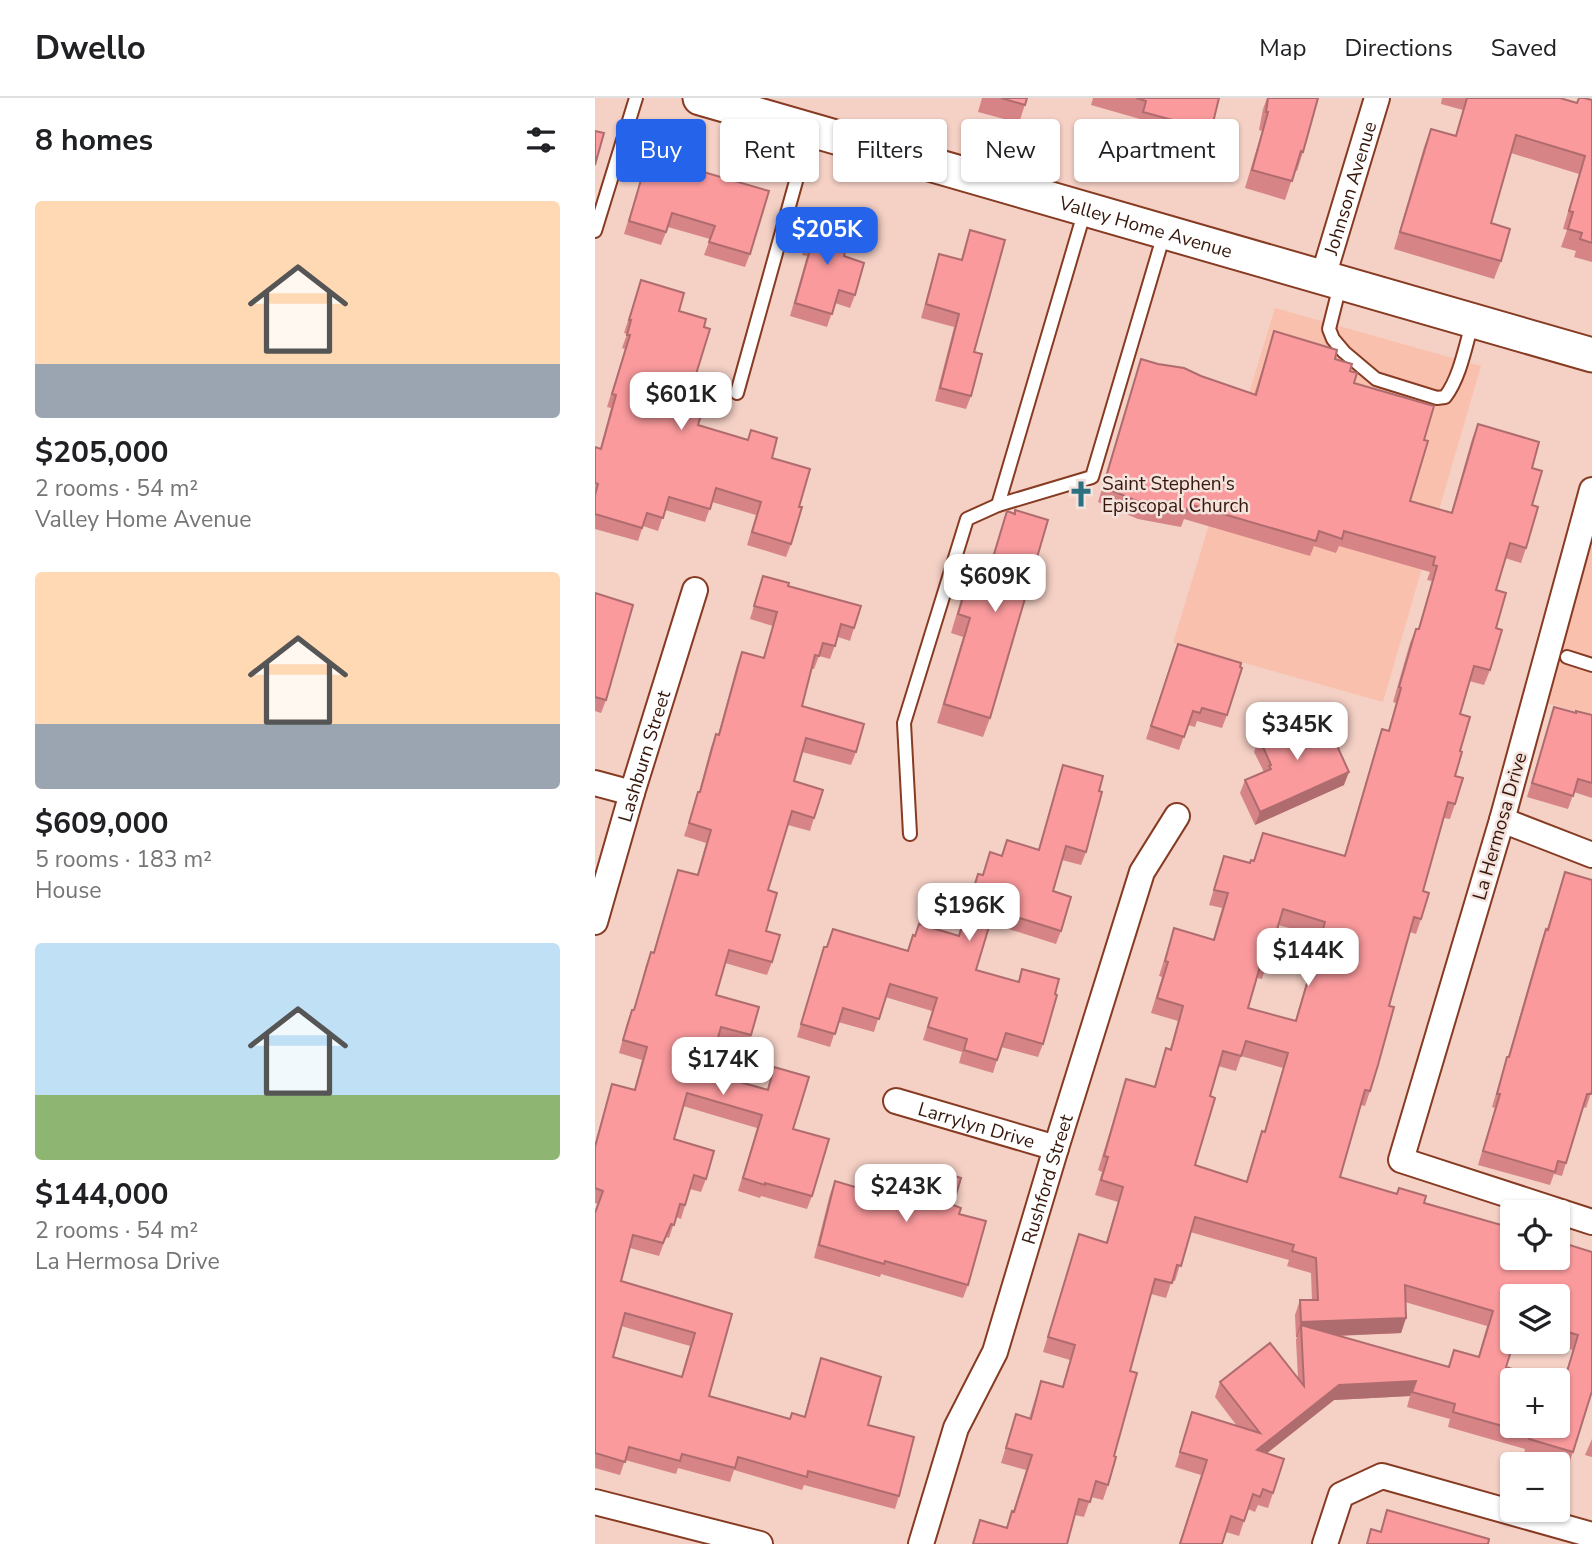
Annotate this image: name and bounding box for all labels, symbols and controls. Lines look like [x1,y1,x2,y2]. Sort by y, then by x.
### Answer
text: Dwello [35,26,146,71]
text: Map [1259,32,1306,64]
text: Directions [1344,32,1453,64]
text: Saved [1491,32,1557,64]
street label: Johnson Avenue [1318,118,1383,259]
chip: Buy [616,119,706,182]
chip: Rent [720,119,819,182]
chip: Filters [833,119,947,182]
chip: New [961,119,1060,182]
chip: Apartment [1074,119,1239,182]
text: 8 homes [35,120,153,161]
icon: filters [522,121,560,159]
street label: Valley Home Avenue [1055,190,1235,265]
pin: $205K [778,208,876,267]
text: $205K [792,214,862,245]
icon: home [235,246,361,372]
pin: $601K [632,372,730,432]
text: $601K [646,379,716,410]
text: $205,000 [35,432,168,473]
place label: Saint Stephen's Episcopal Church [1102,471,1249,519]
text: 2 rooms · 54 m² [35,473,198,504]
church icon: Saint Stephen's Episcopal Church [1066,479,1096,509]
text: Valley Home Avenue [35,504,251,535]
pin: $609K [946,554,1044,614]
text: $609K [960,561,1030,592]
icon: home [235,617,361,743]
street label: Lashburn Street [612,687,677,825]
pin: $345K [1248,702,1346,762]
text: $345K [1262,709,1332,740]
street label: La Hermosa Drive [1466,749,1533,903]
text: $609,000 [35,803,168,844]
text: 5 rooms · 183 m² [35,844,212,875]
text: House [35,875,102,906]
pin: $196K [920,884,1018,943]
text: $196K [934,890,1004,921]
pin: $144K [1259,928,1357,988]
text: $144K [1273,935,1343,966]
icon: home [235,988,361,1114]
pin: $174K [674,1038,772,1097]
text: $174K [688,1044,758,1075]
street label: Larrylyn Drive [915,1096,1038,1155]
street label: Rushford Street [1016,1111,1080,1248]
pin: $243K [857,1164,955,1224]
text: $243K [871,1171,941,1202]
text: $144,000 [35,1174,168,1215]
map controls [1500,1200,1570,1522]
button: locate [1500,1200,1570,1270]
text: 2 rooms · 54 m² [35,1215,198,1246]
text: La Hermosa Drive [35,1246,220,1277]
button: layers [1500,1284,1570,1354]
button: + [1500,1368,1570,1438]
button: − [1500,1452,1570,1522]

